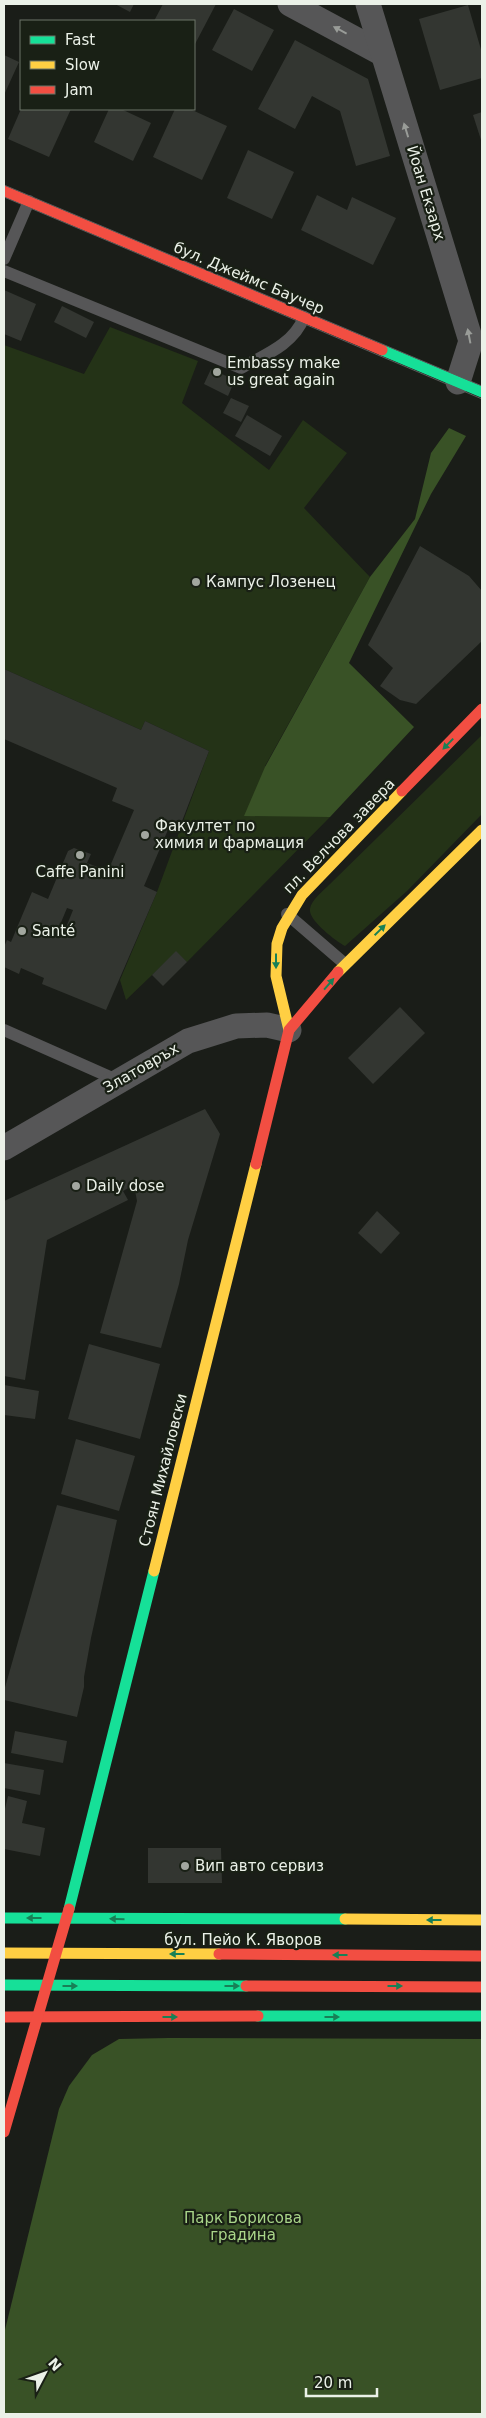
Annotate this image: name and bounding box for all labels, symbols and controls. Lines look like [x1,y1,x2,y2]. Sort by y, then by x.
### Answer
legend [20,20,195,110]
one-way arrow [333,26,347,35]
text: Fast [65,31,95,49]
text: Slow [65,56,100,74]
text: Jam [64,81,93,99]
one-way arrow [402,123,410,138]
street label: Йоан Екзарх [403,143,450,243]
street label: бул. Джеймс Баучер [171,238,327,318]
one-way arrow [464,327,472,343]
place label: Embassy make us great again [227,354,340,389]
marker: Embassy make us great again [211,366,223,378]
place label: Кампус Лозенец [206,573,336,591]
marker: Кампус Лозенец [190,576,202,588]
one-way arrow [442,738,454,750]
street label: пл. Велчова завера [279,775,399,897]
place label: Факултет по химия и фармация [155,817,304,852]
marker: Факултет по химия и фармация [139,829,151,841]
marker: Caffe Panini [74,849,86,861]
place label: Caffe Panini [36,863,124,881]
place label: Santé [32,922,75,940]
one-way arrow [374,924,386,936]
marker: Santé [16,925,28,937]
one-way arrow [272,953,280,969]
one-way arrow [323,977,334,990]
street label: Златовръх [100,1039,182,1097]
place label: Daily dose [86,1177,164,1195]
marker: Daily dose [70,1180,82,1192]
street label: Стоян Михайловски [135,1392,191,1548]
place label: Вип авто сервиз [195,1857,324,1875]
marker: Вип авто сервиз [179,1860,191,1872]
one-way arrow [26,1914,42,1922]
one-way arrow [108,1915,124,1923]
one-way arrow [425,1916,441,1924]
street label: бул. Пейо К. Яворов [164,1931,322,1949]
one-way arrow [169,1950,185,1958]
one-way arrow [331,1951,347,1959]
one-way arrow [62,1982,78,1990]
one-way arrow [225,1982,241,1990]
one-way arrow [387,1982,403,1990]
one-way arrow [162,2013,178,2021]
one-way arrow [325,2013,341,2021]
park label: Парк Борисова градина [184,2209,302,2244]
north arrow [20,2348,70,2398]
text: N [45,2355,65,2374]
scale bar [306,2366,377,2398]
text: 20 m [314,2374,352,2392]

